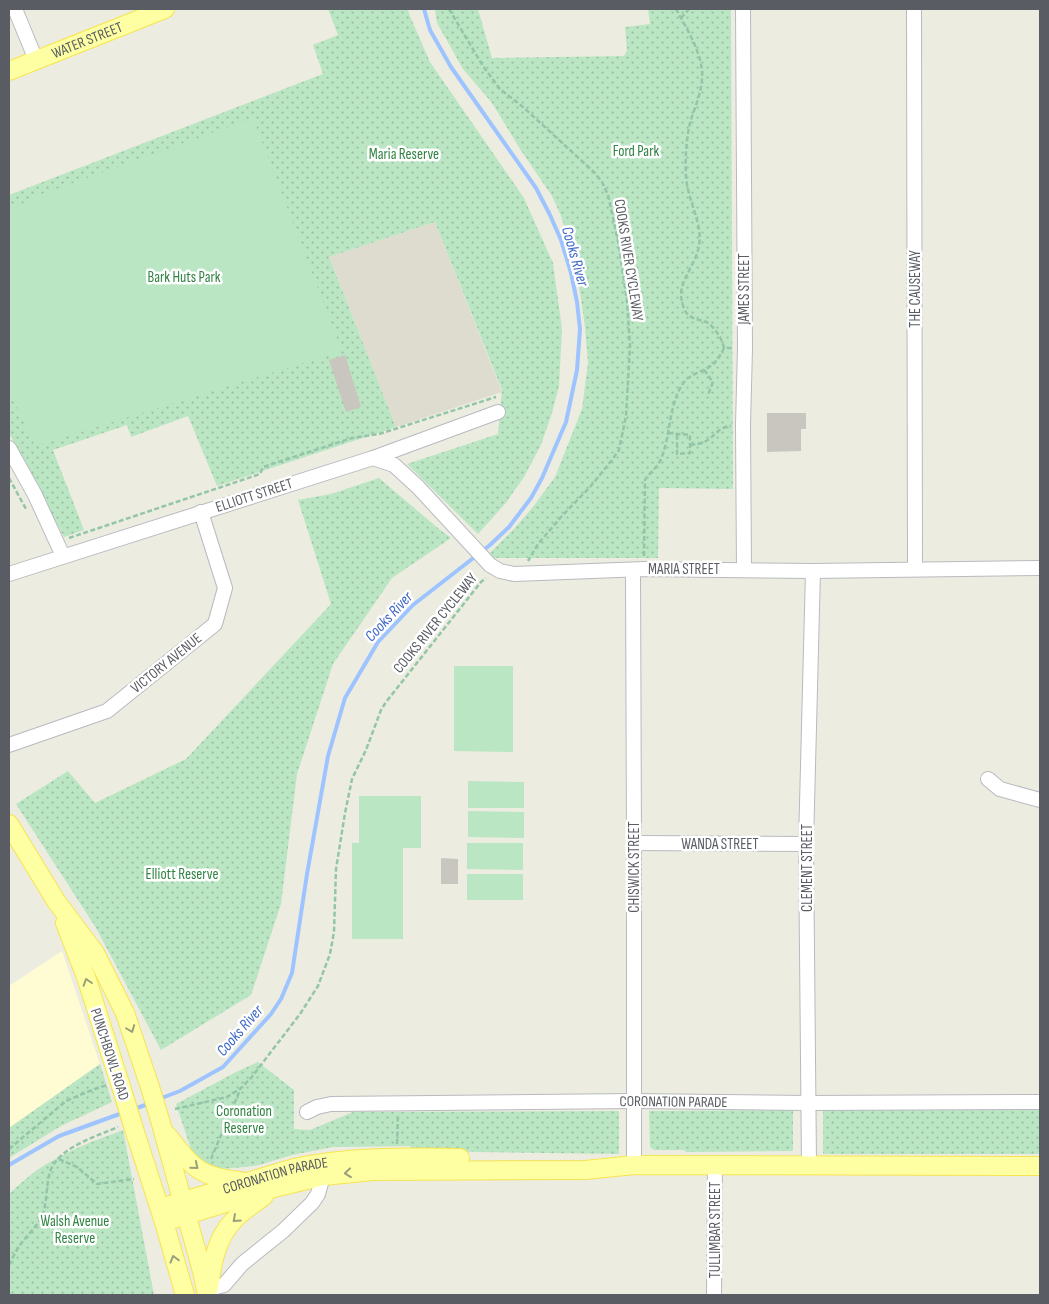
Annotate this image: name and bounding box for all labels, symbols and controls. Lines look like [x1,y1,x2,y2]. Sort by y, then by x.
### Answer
street label: WATER STREET [49,18,125,63]
park label: Ford Park [613,142,659,161]
park label: Maria Reserve [369,145,439,164]
street label: COOKS RIVER CYCLEWAY [609,198,648,323]
water label: Cooks River [557,224,592,289]
street label: THE CAUSEWAY [906,250,925,328]
street label: JAMES STREET [735,253,754,326]
park label: Bark Huts Park [148,268,221,287]
street label: ELLIOTT STREET [213,474,295,517]
street label: MARIA STREET [648,560,720,579]
street label: COOKS RIVER CYCLEWAY [389,569,482,677]
water label: Cooks River [361,588,417,646]
street label: VICTORY AVENUE [127,629,206,698]
street label: CHISWICK STREET [625,821,644,913]
street label: CLEMENT STREET [798,824,817,912]
street label: WANDA STREET [681,835,759,854]
park label: Elliott Reserve [146,865,218,884]
one-way arrow [83,979,93,987]
water label: Cooks River [213,1001,268,1060]
street label: PUNCHBOWL ROAD [86,1006,133,1103]
one-way arrow [125,1024,135,1032]
street label: CORONATION PARADE [619,1092,728,1112]
park label: Coronation Reserve [216,1102,272,1138]
street label: CORONATION PARADE [221,1153,329,1199]
one-way arrow [189,1161,198,1169]
one-way arrow [344,1167,352,1178]
street label: TULLIMBAR STREET [706,1182,725,1278]
park label: Walsh Avenue Reserve [41,1212,109,1248]
one-way arrow [233,1213,242,1222]
one-way arrow [170,1255,180,1263]

